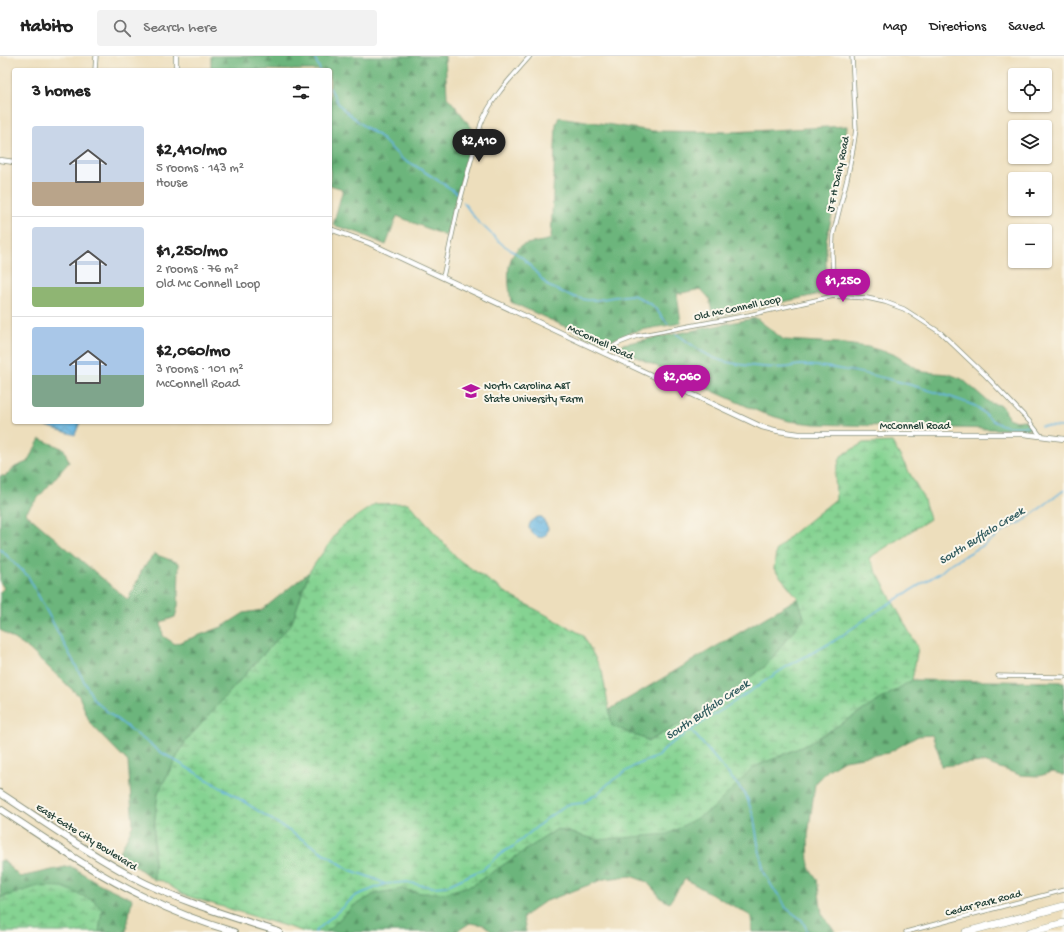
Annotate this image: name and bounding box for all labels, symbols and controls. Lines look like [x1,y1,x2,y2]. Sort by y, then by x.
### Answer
search box [97,10,377,46]
text: Habito [20,16,73,39]
icon: search [111,17,133,39]
text: Search here [143,19,217,37]
text: Map [883,19,907,36]
text: Directions [929,19,986,36]
text: Saved [1008,19,1044,36]
map controls [1008,68,1052,268]
button: locate [1008,68,1052,112]
icon: filters [290,81,312,103]
text: 3 homes [32,82,90,102]
button: layers [1008,120,1052,164]
pin: $2,410 [446,129,512,163]
text: $2,410 [461,134,497,149]
street label: J F H Dairy Road [825,134,853,213]
text: $2,410/mo [156,141,227,161]
icon: home [64,142,112,190]
text: 5 rooms · 143 m² [156,161,244,176]
button: + [1008,172,1052,216]
text: House [156,176,188,191]
button: − [1008,224,1052,268]
text: $1,250/mo [156,242,228,262]
icon: home [64,243,112,291]
text: 2 rooms · 76 m² [156,262,239,277]
pin: $1,250 [810,269,876,303]
text: $1,250 [825,274,861,289]
text: Old Mc Connell Loop [156,277,260,292]
street label: Old Mc Connell Loop [693,294,782,324]
street label: McConnell Road [566,322,636,364]
text: $2,060/mo [156,342,230,362]
icon: home [64,343,112,391]
text: 3 rooms · 101 m² [156,362,244,377]
pin: $2,060 [649,365,715,399]
text: $2,060 [663,370,701,385]
text: McConnell Road [156,377,240,392]
school or university icon: North Carolina A&T State University Farm [461,381,481,401]
place label: North Carolina A&T State University Farm [484,381,583,406]
street label: McConnell Road [880,421,952,433]
water label: South Buffalo Creek [937,504,1029,568]
water label: South Buffalo Creek [664,677,754,744]
street label: East Gate City Boulevard [33,802,140,875]
street label: Cedar Park Road [944,888,1024,920]

